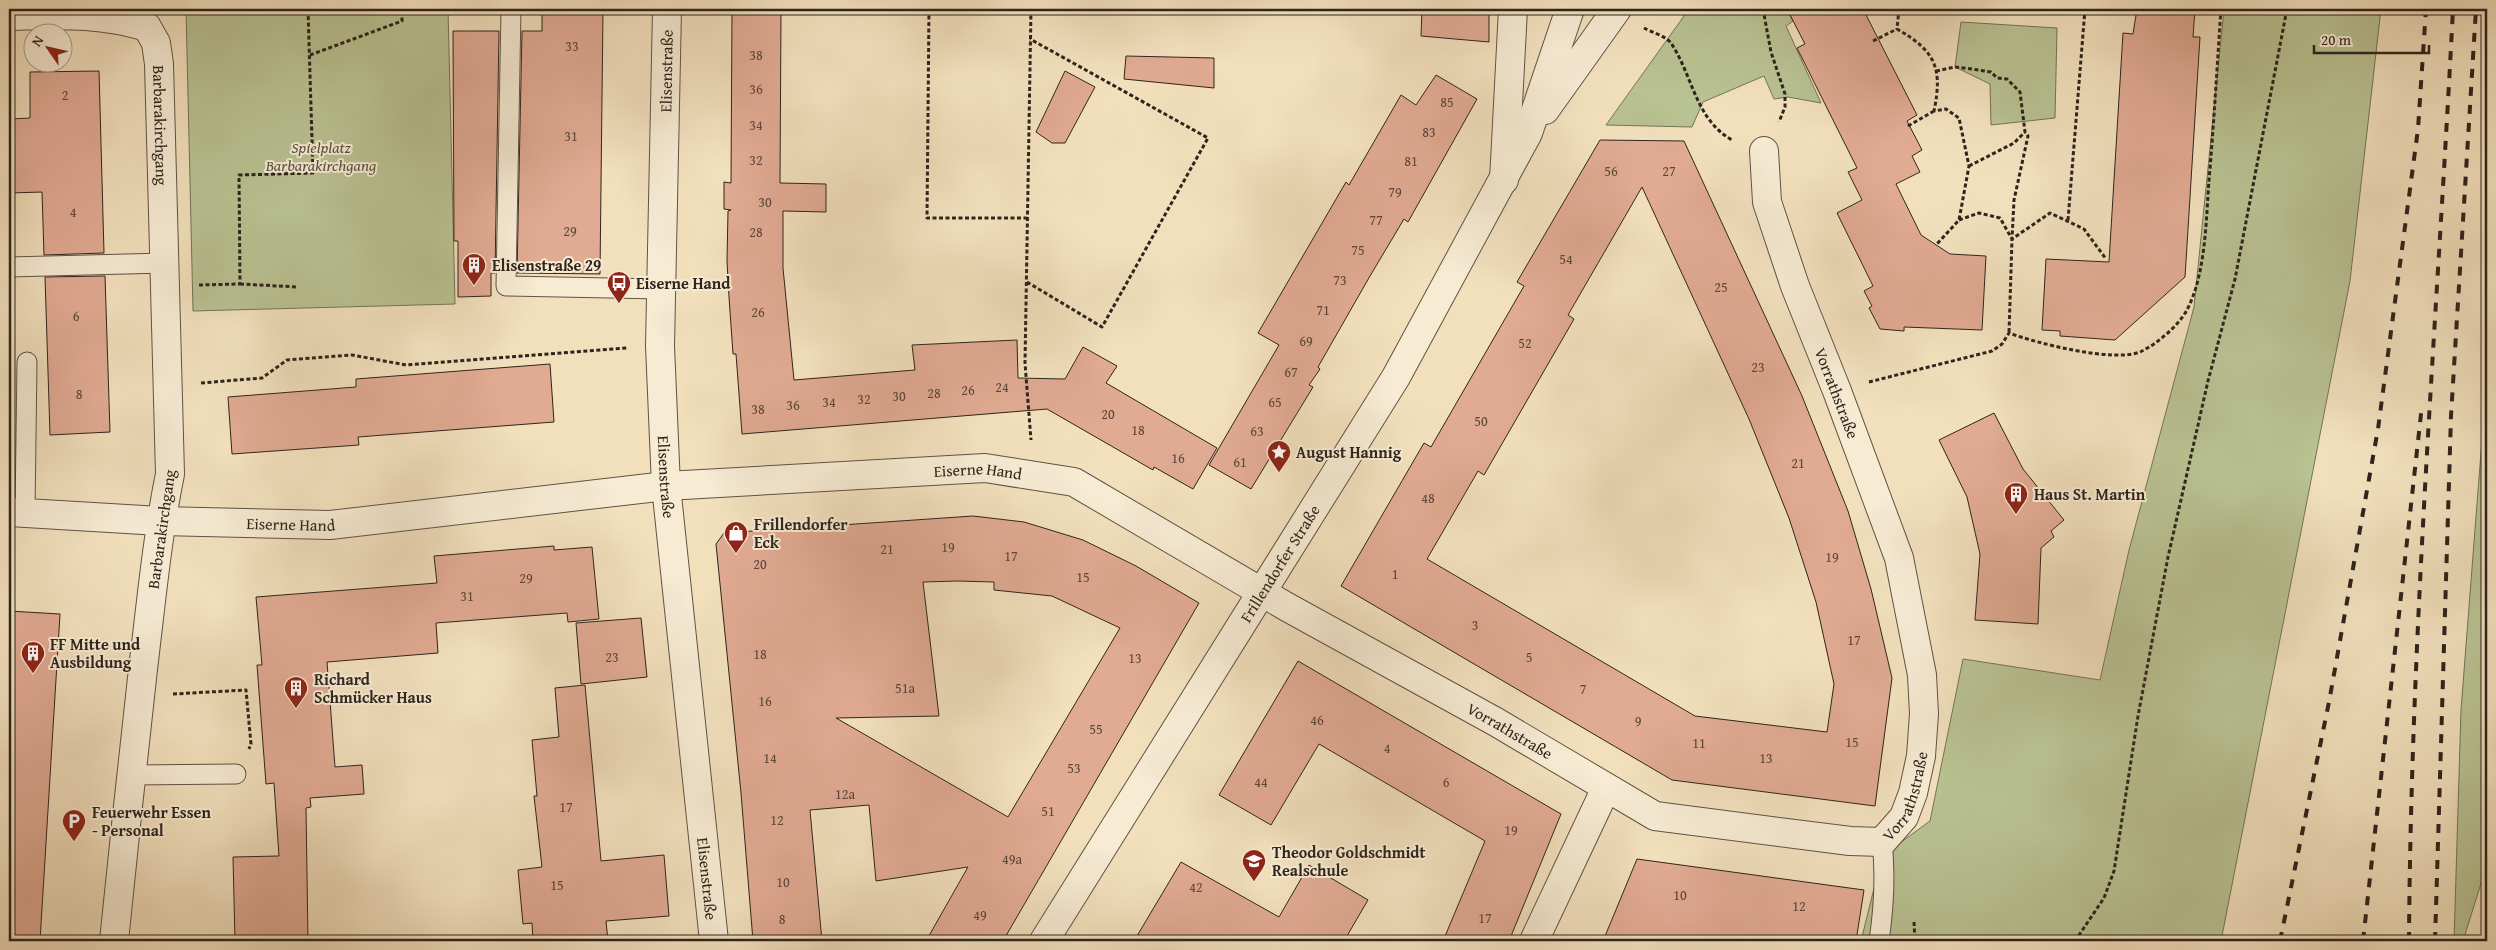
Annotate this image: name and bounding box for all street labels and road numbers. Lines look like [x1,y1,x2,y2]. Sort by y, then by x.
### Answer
street label: Elisenstraße [653,29,679,113]
street label: Barbarakirchgang [147,65,174,186]
street label: Vorrathstraße [1809,344,1865,442]
street label: Elisenstraße [652,435,681,519]
street label: Eiserne Hand [933,456,1024,486]
street label: Barbarakirchgang [141,468,181,590]
street label: Frillendorfer Straße [1234,500,1325,627]
street label: Eiserne Hand [246,511,337,537]
street label: Vorrathstraße [1463,696,1557,765]
street label: Vorrathstraße [1876,751,1933,846]
street label: Elisenstraße [691,836,724,921]

